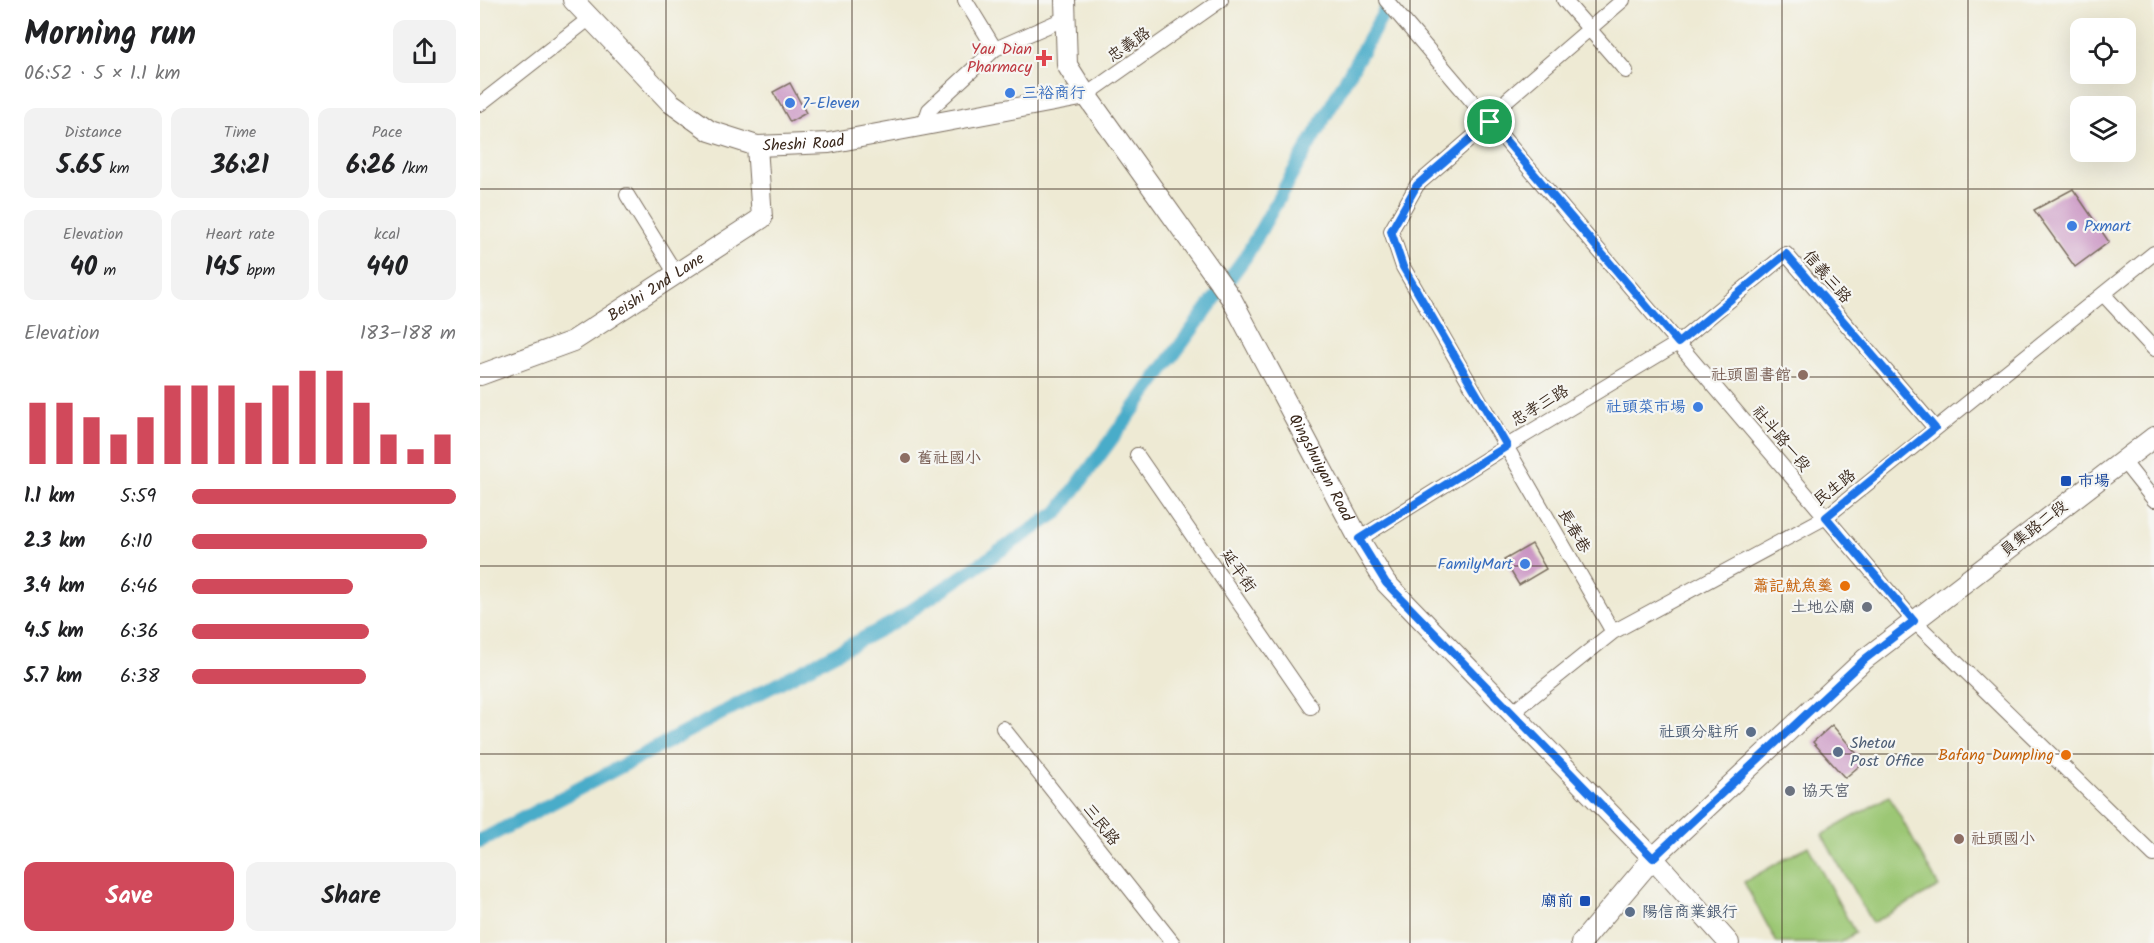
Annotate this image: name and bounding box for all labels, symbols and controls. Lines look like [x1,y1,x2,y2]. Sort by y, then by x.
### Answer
text: Morning run [24,9,196,62]
map controls [2070,18,2136,162]
button: locate [2070,18,2136,84]
button: share [393,20,456,83]
street label: 忠義路 [1102,21,1156,69]
place label: Yau Dian Pharmacy [967,37,1032,80]
marker: Yau Dian Pharmacy [1037,51,1051,65]
text: 06:52 · 5 × 1.1 km [24,58,180,90]
place label: 三裕商行 [1022,81,1086,106]
marker: 三裕商行 [1003,86,1017,100]
place label: 7-Eleven [802,91,860,116]
marker: 7-Eleven [783,96,797,110]
pin [1464,96,1515,147]
button: layers [2070,96,2136,162]
icon: arrive [1473,105,1506,138]
text: Distance [64,120,122,145]
text: Time [224,120,256,145]
text: Pace [372,120,402,145]
street label: Sheshi Road [762,128,847,158]
text: 5.65 [56,145,103,187]
text: 36:21 [211,145,269,187]
text: 6:26 [346,145,396,187]
text: km [103,156,130,181]
text: /km [396,156,428,181]
place label: Pxmart [2084,214,2132,239]
marker: Pxmart [2065,219,2079,233]
text: Elevation [63,222,123,247]
text: Heart rate [205,222,275,247]
text: kcal [374,222,400,247]
street label: 信義三路 [1797,245,1857,309]
street label: Beishi 2nd Lane [603,246,709,328]
text: 40 [70,247,97,289]
text: 145 [205,247,240,289]
text: 440 [366,247,408,289]
text: m [97,258,116,283]
text: bpm [240,258,275,283]
text: Elevation [24,318,100,350]
text: 183–188 m [360,318,456,350]
place label: 社頭圖書館 [1711,363,1791,388]
marker: 社頭圖書館 [1796,368,1810,382]
street label: 忠孝三路 [1506,379,1574,433]
place label: 社頭菜市場 [1606,395,1686,420]
marker: 社頭菜市場 [1691,400,1705,414]
street label: 社斗路一段 [1746,400,1816,478]
street label: Qingshuiyan Road [1282,409,1361,527]
place label: 舊社國小 [917,446,981,471]
marker: 舊社國小 [898,451,912,465]
street label: 民生路 [1808,463,1862,513]
place label: 市場 [2078,469,2110,494]
marker: 市場 [2059,474,2073,488]
text: 1.1 km [24,481,75,513]
text: 5:59 [120,481,156,513]
street label: 員集路二段 [1995,495,2073,563]
street label: 長春巷 [1551,504,1597,558]
text: 2.3 km [24,526,85,558]
text: 6:10 [120,526,152,558]
street label: 延平街 [1214,544,1262,598]
place label: FamilyMart [1438,552,1514,577]
marker: FamilyMart [1518,557,1532,571]
text: 3.4 km [24,571,85,603]
text: 6:46 [120,571,158,603]
place label: 蕭記魷魚羹 [1753,574,1833,599]
marker: 蕭記魷魚羹 [1838,579,1852,593]
place label: 土地公廟 [1791,595,1855,620]
marker: 土地公廟 [1860,600,1874,614]
text: 4.5 km [24,616,84,648]
text: 6:36 [120,616,159,648]
text: 5.7 km [24,661,82,693]
text: 6:38 [120,661,160,693]
place label: 社頭分駐所 [1659,720,1739,745]
marker: 社頭分駐所 [1744,725,1758,739]
place label: Shetou Post Office [1850,731,1924,774]
place label: Bafang Dumpling [1938,743,2054,768]
marker: Shetou Post Office [1831,745,1845,759]
marker: Bafang Dumpling [2059,748,2073,762]
place label: 協天宮 [1802,779,1850,804]
marker: 協天宮 [1783,784,1797,798]
street label: 三民路 [1076,798,1126,852]
place label: 社頭國小 [1971,827,2035,852]
marker: 社頭國小 [1952,832,1966,846]
button: Save [24,862,234,931]
button: Share [246,862,456,931]
place label: 廟前 [1541,889,1573,914]
marker: 廟前 [1578,894,1592,908]
place label: 陽信商業銀行 [1642,900,1738,925]
marker: 陽信商業銀行 [1623,905,1637,919]

